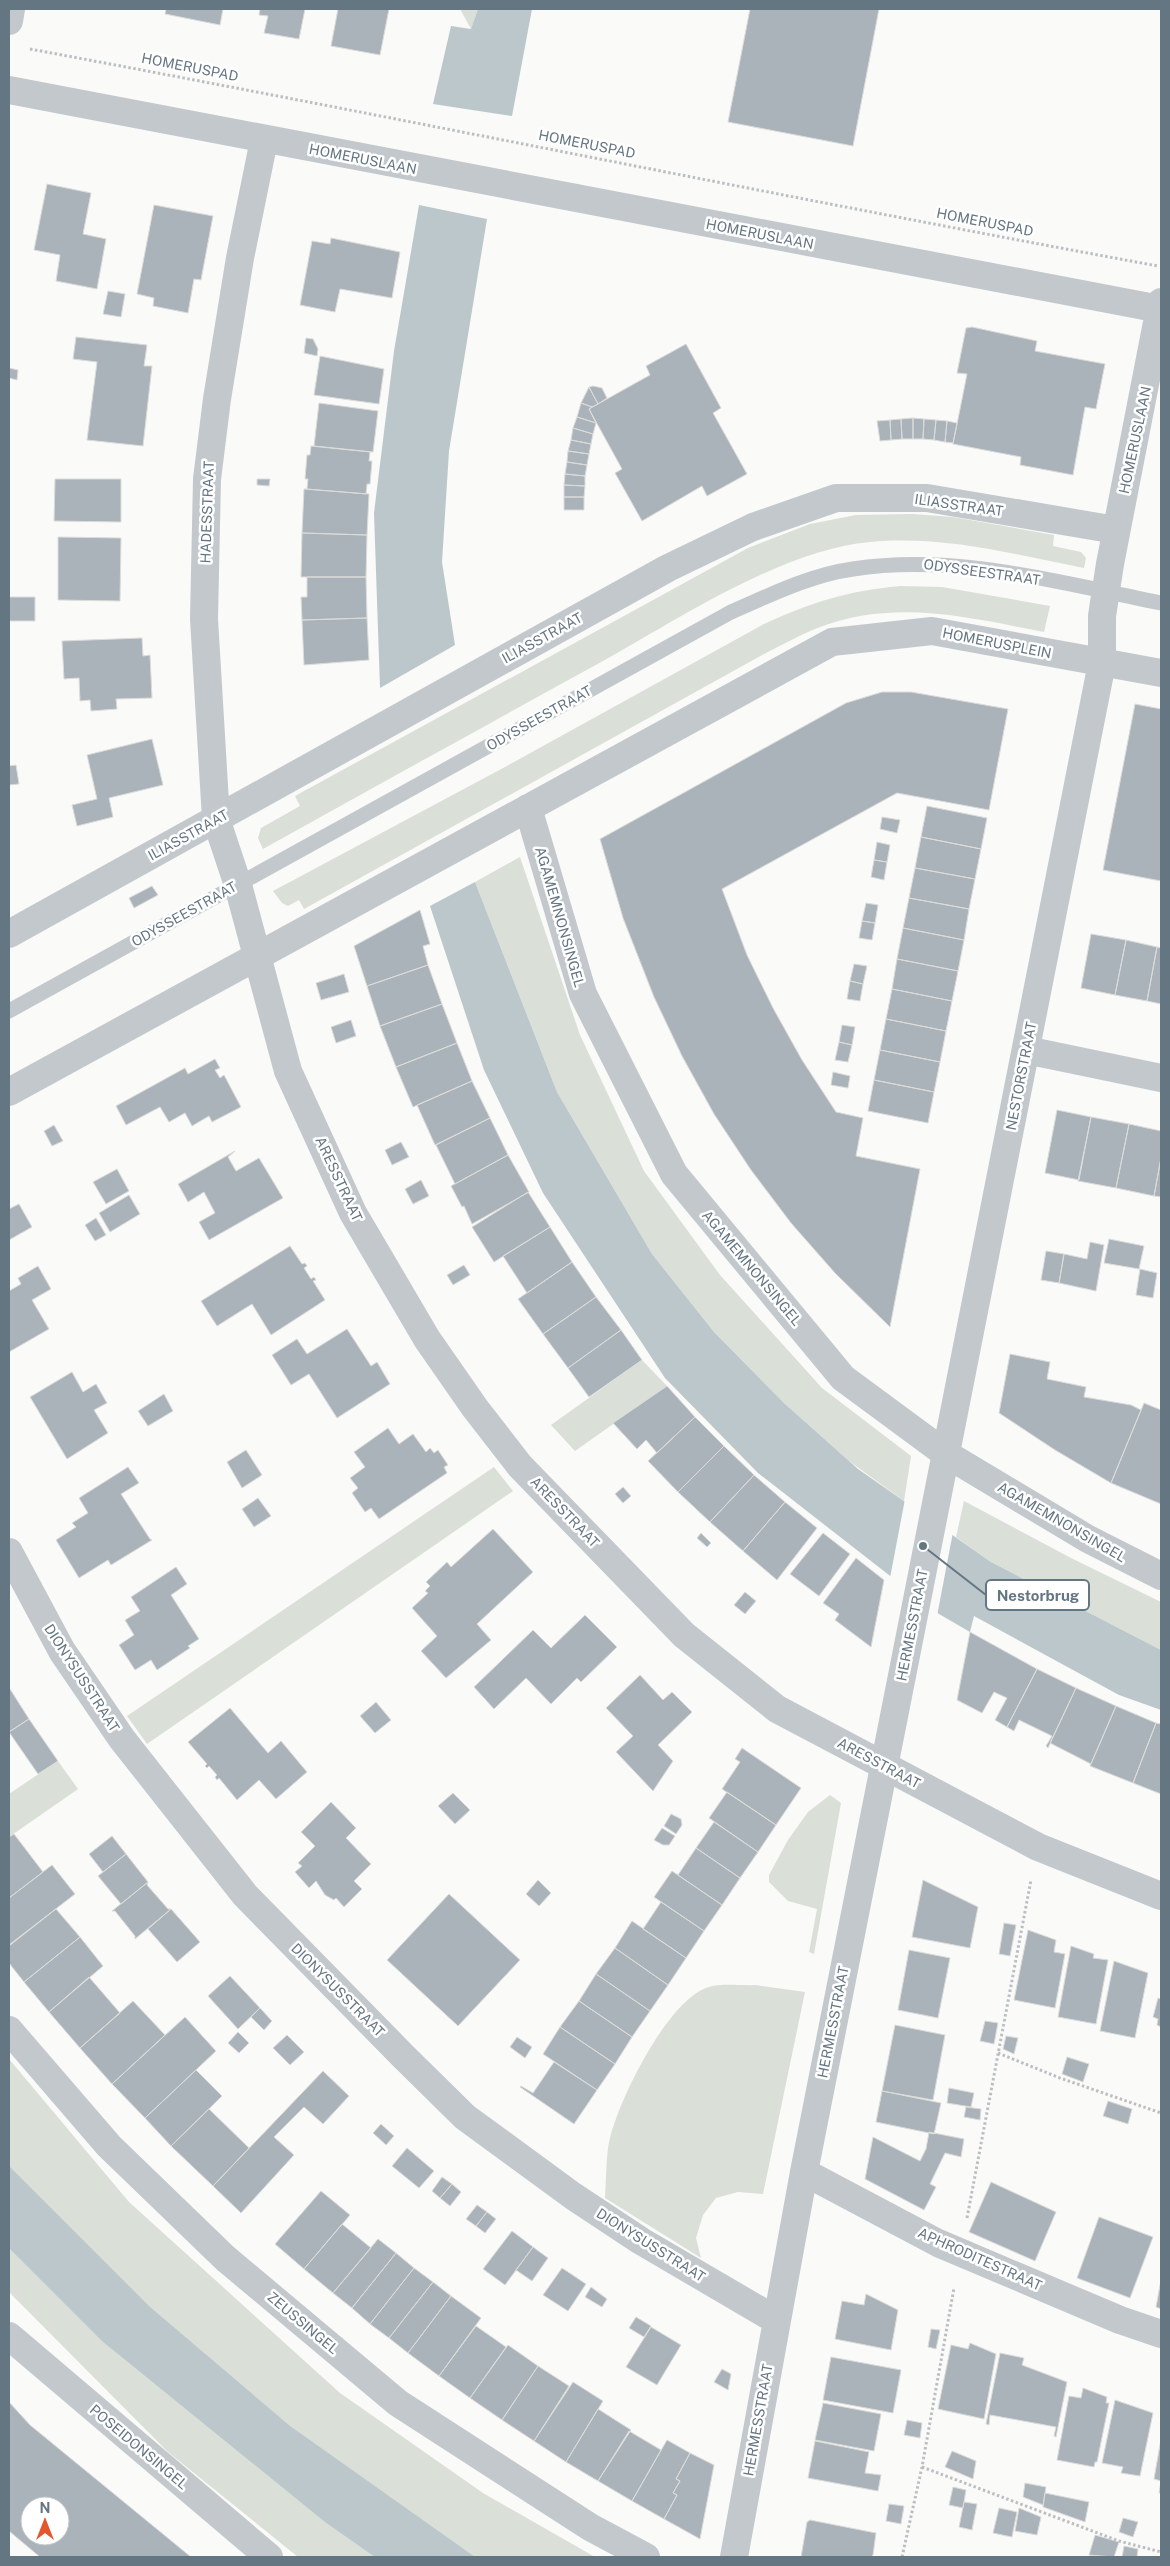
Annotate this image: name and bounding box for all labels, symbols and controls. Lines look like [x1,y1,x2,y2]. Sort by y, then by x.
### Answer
street label: HOMERUSPAD [140,50,240,84]
street label: HOMERUSPAD [537,127,637,161]
street label: HOMERUSLAAN [308,141,418,177]
street label: HOMERUSPAD [935,205,1035,239]
street label: HOMERUSLAAN [705,216,815,252]
street label: HOMERUSLAAN [1116,385,1154,495]
street label: HADESSTRAAT [197,460,217,564]
street label: ILIASSTRAAT [914,491,1004,519]
street label: ODYSSEESTRAAT [923,556,1041,588]
street label: ILIASSTRAAT [499,609,585,667]
street label: HOMERUSPLEIN [941,625,1053,661]
street label: ODYSSEESTRAAT [484,682,594,754]
street label: ILIASSTRAAT [145,806,231,864]
street label: AGAMEMNONSINGEL [532,845,588,989]
street label: ODYSSEESTRAAT [129,878,239,950]
street label: NESTORSTRAAT [1003,1020,1039,1132]
street label: ARESSTRAAT [312,1134,366,1224]
street label: AGAMEMNONSINGEL [699,1207,805,1329]
street label: ARESSTRAAT [527,1473,603,1551]
street label: AGAMEMNONSINGEL [995,1479,1129,1565]
street label: HERMESSTRAAT [893,1568,931,1682]
callout: Nestorbrug [986,1580,1089,1610]
text: Nestorbrug [997,1587,1080,1604]
street label: DIONYSUSSTRAAT [41,1621,123,1735]
street label: ARESSTRAAT [835,1734,923,1792]
street label: DIONYSUSSTRAAT [288,1940,388,2040]
street label: HERMESSTRAAT [814,1965,852,2079]
street label: DIONYSUSSTRAAT [594,2205,708,2285]
street label: APHRODITESTRAAT [916,2224,1044,2294]
street label: ZEUSSINGEL [264,2289,342,2357]
street label: HERMESSTRAAT [740,2363,776,2477]
street label: POSEIDONSINGEL [87,2401,191,2493]
north arrow [20,2496,70,2546]
text: N [40,2500,50,2516]

